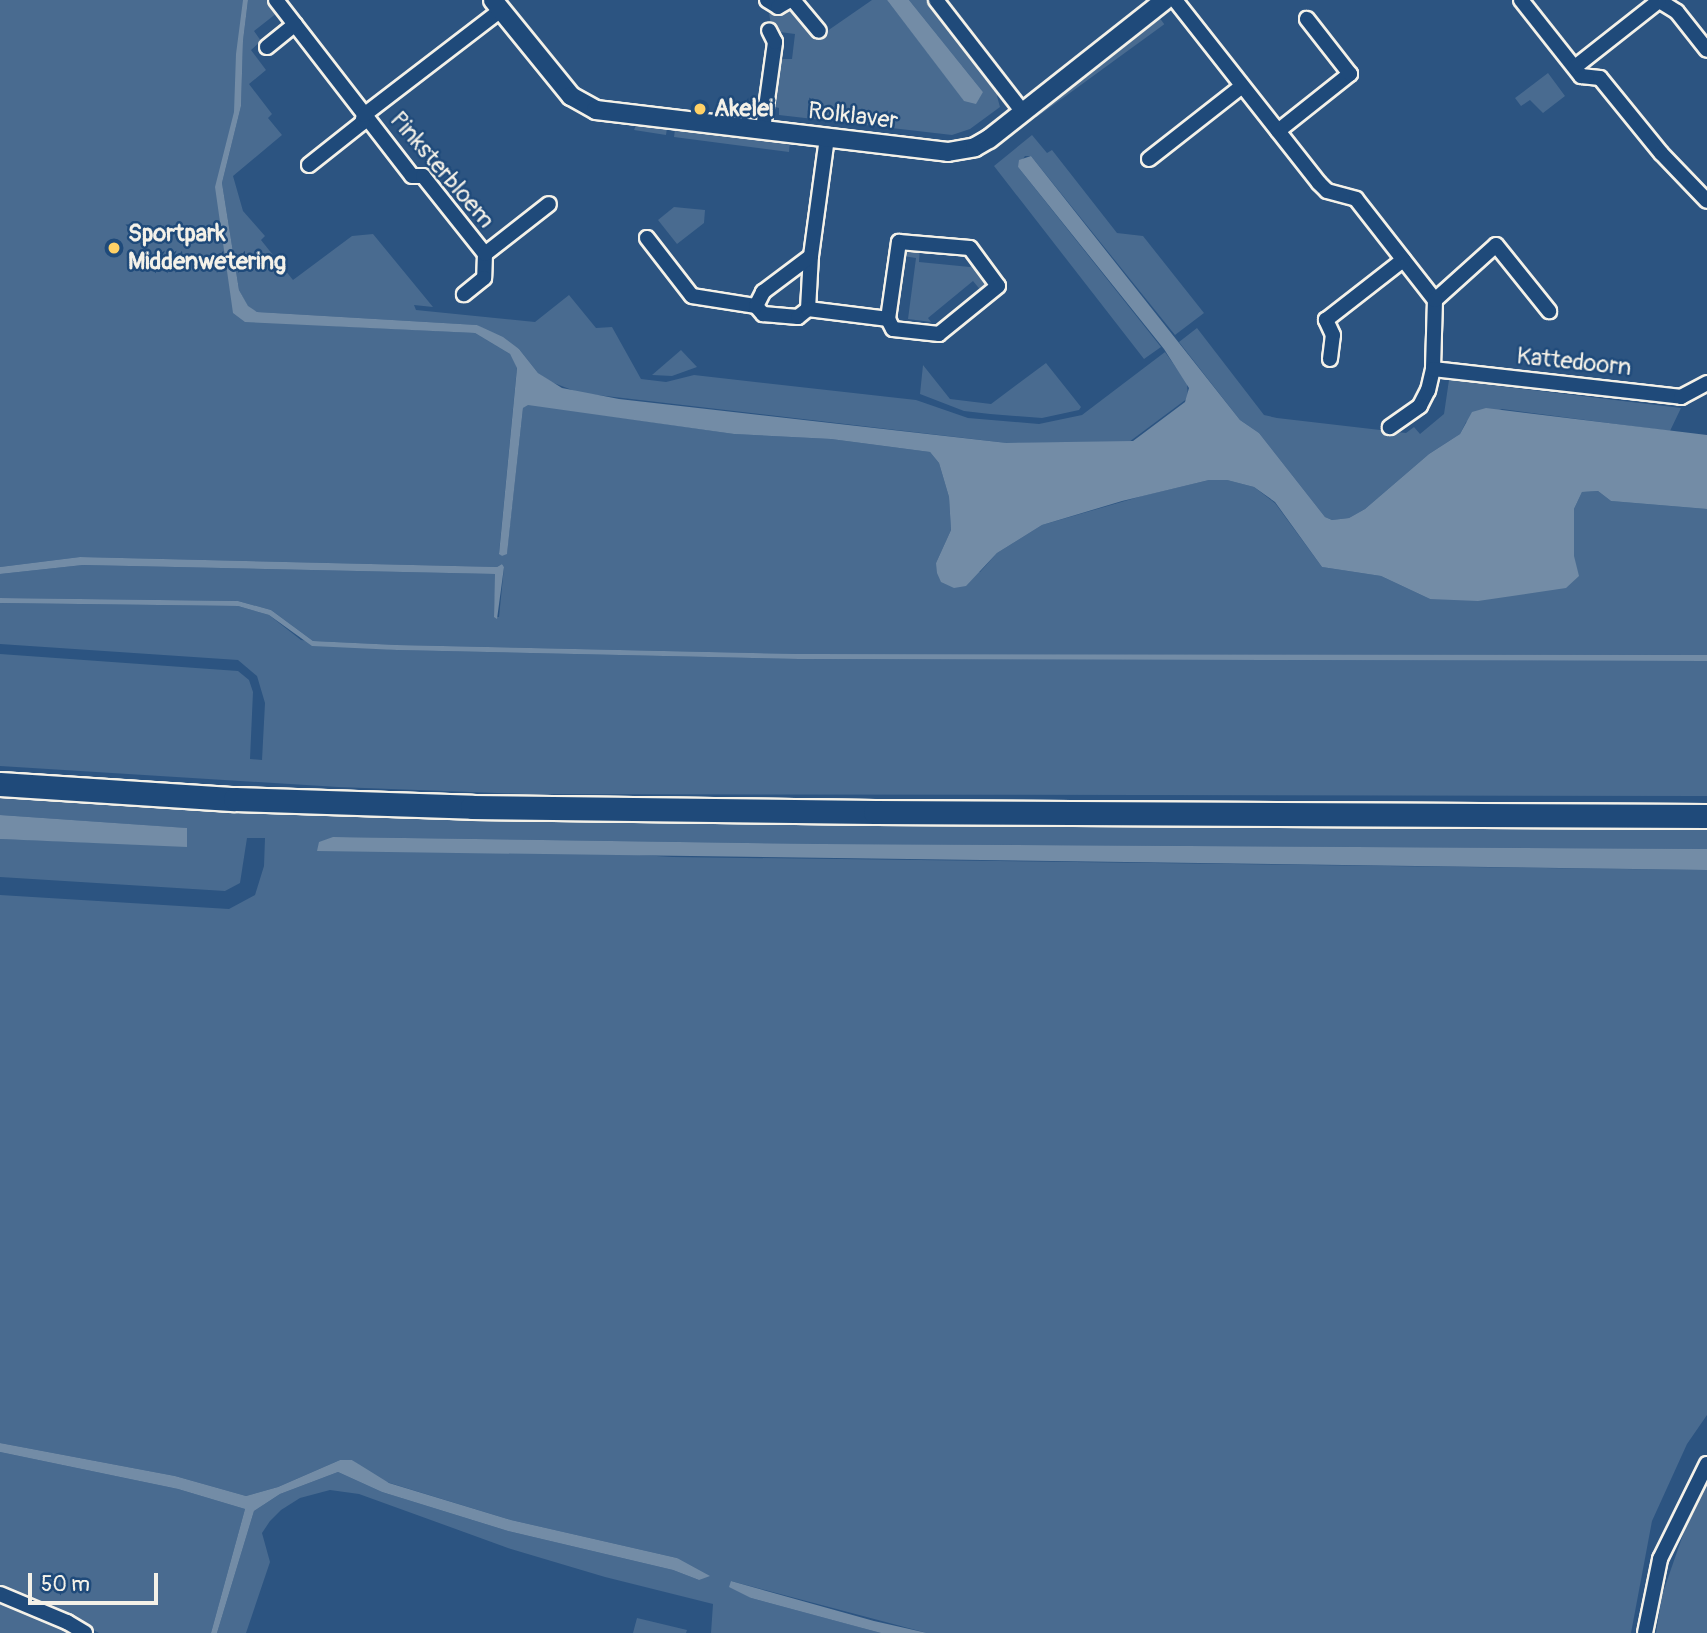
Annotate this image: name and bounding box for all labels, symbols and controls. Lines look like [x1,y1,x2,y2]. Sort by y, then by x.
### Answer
place label: Akelei [714,95,773,123]
street label: Rolklaver [806,96,900,136]
marker: Akelei [692,101,708,117]
street label: Pinksterbloem [384,106,500,234]
place label: Sportpark Middenwetering [128,220,286,276]
marker: Sportpark Middenwetering [106,240,122,256]
street label: Kattedoorn [1515,342,1633,382]
scale bar [32,1560,161,1604]
text: 50 m [41,1571,90,1598]

